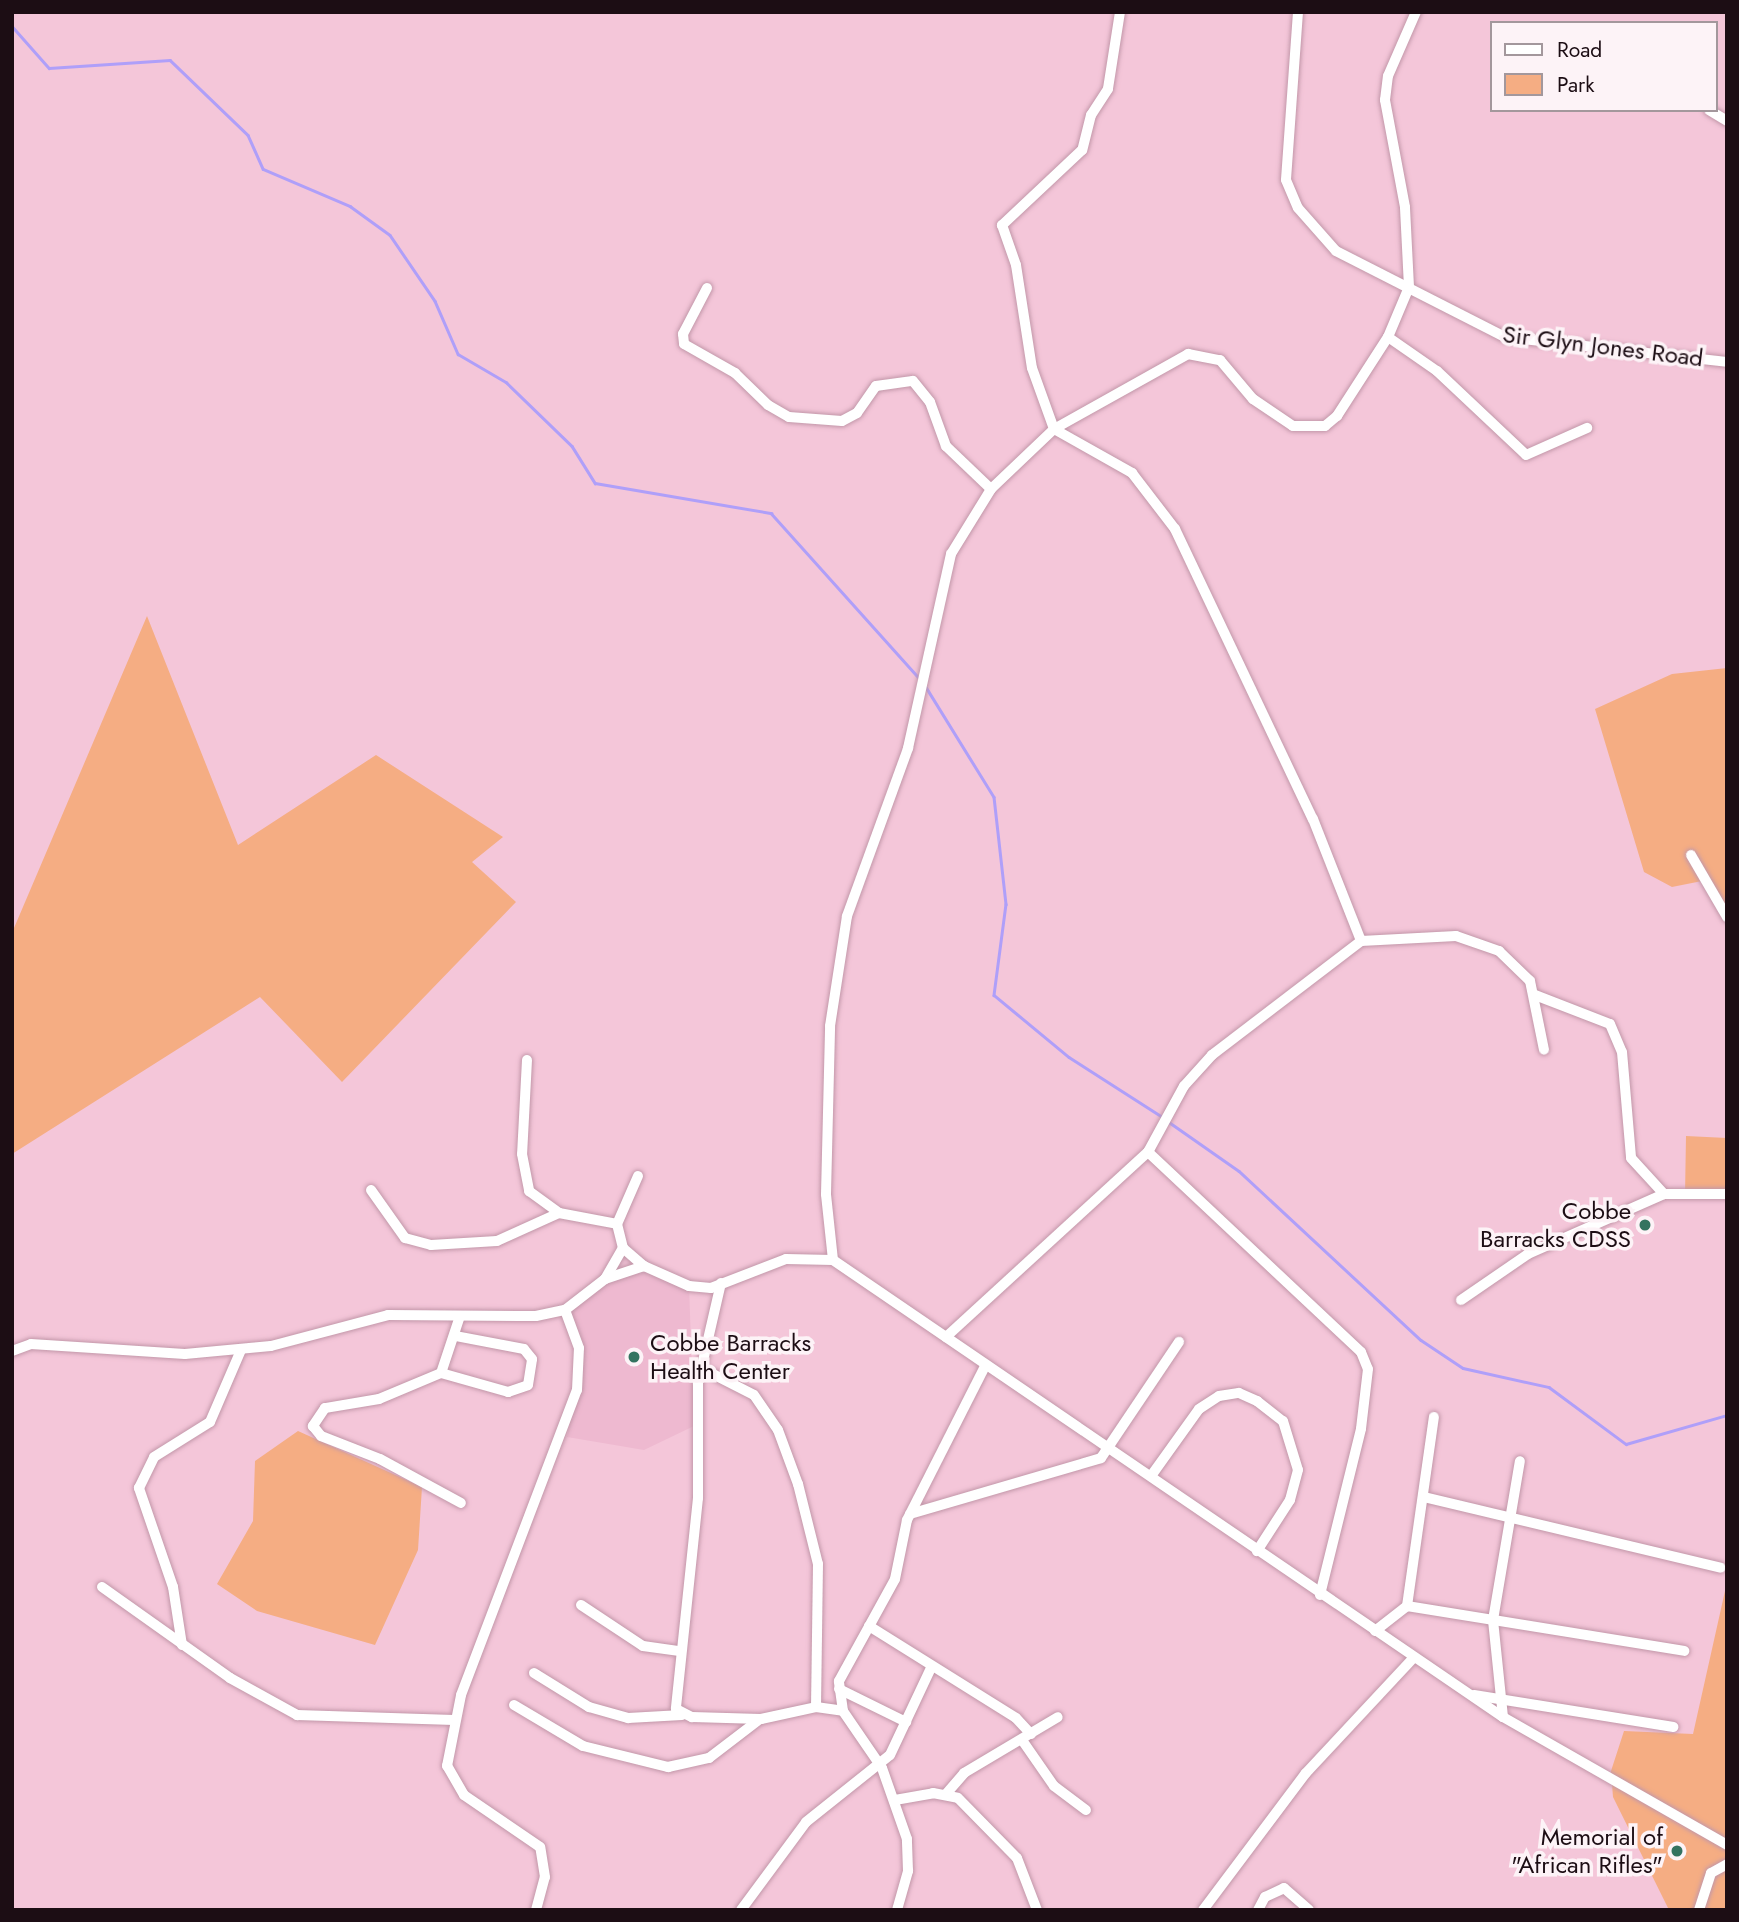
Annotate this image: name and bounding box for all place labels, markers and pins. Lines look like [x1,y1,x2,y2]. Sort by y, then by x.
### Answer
place label: Cobbe Barracks CDSS [1480,1197,1631,1253]
marker: Cobbe Barracks CDSS [1637,1217,1653,1233]
place label: Cobbe Barracks Health Center [650,1329,811,1385]
marker: Cobbe Barracks Health Center [624,1347,644,1367]
place label: Memorial of "African Rifles" [1511,1823,1663,1879]
marker: Memorial of "African Rifles" [1669,1843,1685,1859]

